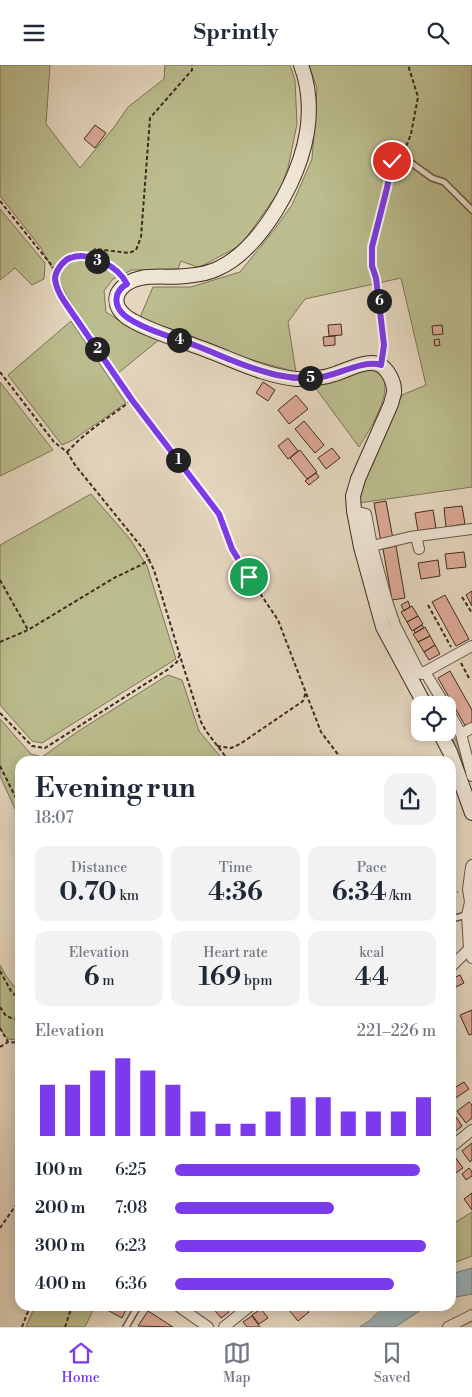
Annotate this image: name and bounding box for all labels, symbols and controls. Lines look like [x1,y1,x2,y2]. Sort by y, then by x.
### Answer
icon: menu [20,19,48,47]
text: Sprintly [193,19,279,46]
icon: search [424,19,452,47]
pin [371,140,413,182]
icon: check [378,147,406,175]
pin: 3 [84,249,110,273]
text: 3 [93,252,102,270]
pin: 6 [366,289,392,313]
text: 6 [375,292,384,310]
pin: 4 [166,327,192,353]
text: 4 [175,331,184,349]
pin: 2 [84,337,110,361]
text: 2 [93,340,102,358]
pin: 5 [298,365,322,391]
text: 5 [306,369,315,387]
pin: 1 [166,447,190,473]
text: 1 [175,451,182,469]
pin [228,556,270,598]
icon: arrive [235,563,263,591]
map controls [411,696,456,741]
button: locate [411,696,456,741]
text: Evening run [35,771,196,806]
button: share [384,773,436,825]
text: 18:07 [35,808,73,828]
text: Distance [71,859,127,877]
text: Time [219,859,252,877]
text: Pace [357,859,387,877]
text: 0.70 [59,877,117,908]
text: 4:36 [208,877,263,908]
text: 6:34 [332,877,387,908]
text: km [117,887,139,905]
text: /km [387,887,412,905]
text: Elevation [69,944,129,962]
text: Heart rate [203,944,268,962]
text: kcal [359,944,385,962]
text: 6 [84,962,99,993]
text: 169 [199,962,241,993]
text: 44 [355,962,389,993]
text: m [99,972,115,990]
text: bpm [241,972,272,990]
text: Elevation [35,1021,104,1041]
text: 221–226 m [357,1021,436,1041]
text: 100 m [35,1160,83,1180]
text: 6:25 [115,1160,146,1180]
text: 200 m [35,1198,85,1218]
text: 7:08 [115,1198,147,1218]
text: 300 m [35,1236,85,1256]
text: 6:23 [115,1236,146,1256]
text: 400 m [35,1274,86,1294]
text: 6:36 [115,1274,147,1294]
tab: Home [61,1339,100,1387]
tab: Map [223,1339,251,1387]
tab: Saved [374,1339,411,1387]

